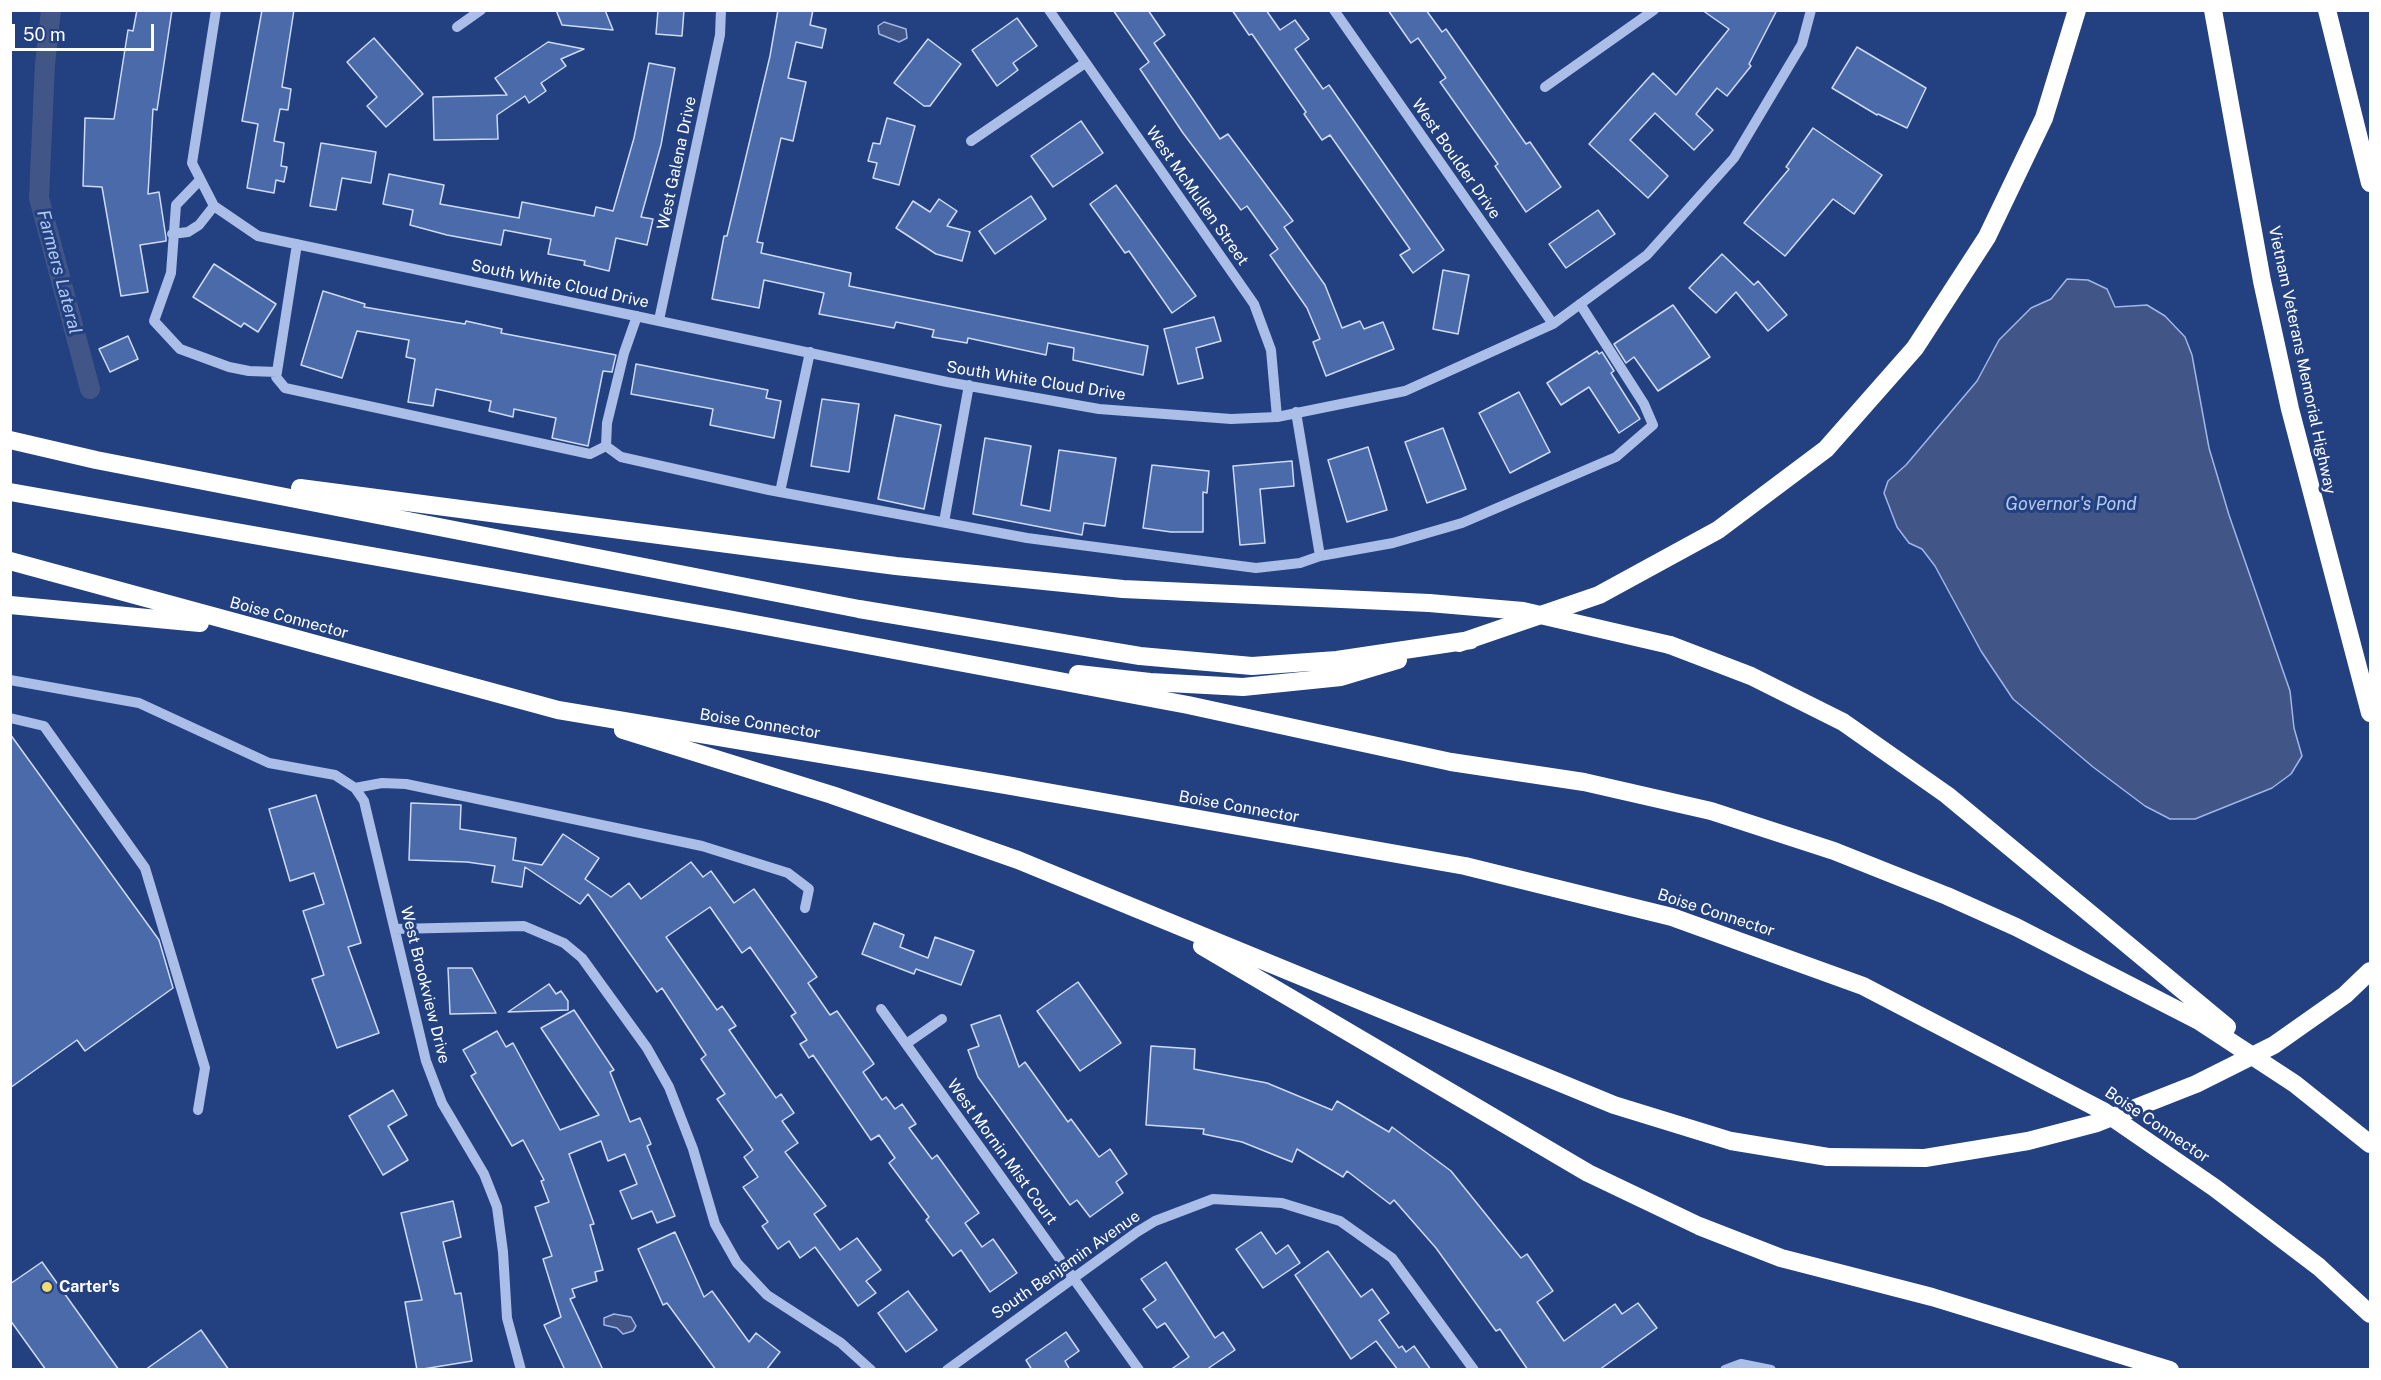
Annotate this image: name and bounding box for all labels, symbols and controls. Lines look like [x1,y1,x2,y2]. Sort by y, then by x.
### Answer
scale bar [15,12,158,50]
text: 50 m [23,24,66,45]
street label: West Galena Drive [653,95,701,231]
street label: West Boulder Drive [1407,95,1505,223]
street label: West McMullen Street [1142,123,1252,269]
water label: Farmers Lateral [32,207,86,337]
street label: Vietnam Veterans Memorial Highway [2264,224,2340,496]
street label: South White Cloud Drive [469,256,651,312]
street label: South White Cloud Drive [945,357,1127,405]
water label: Governor's Pond [2005,493,2137,515]
street label: Boise Connector [228,593,350,643]
street label: Boise Connector [698,705,822,743]
street label: Boise Connector [1177,787,1301,827]
street label: Boise Connector [1655,885,1777,941]
street label: West Brookview Drive [396,904,454,1066]
street label: West Mornin Mist Court [943,1076,1061,1228]
street label: Boise Connector [2101,1083,2213,1167]
street label: South Benjamin Avenue [988,1207,1144,1323]
place label: Carter's [59,1277,120,1297]
marker: Carter's [40,1280,54,1294]

